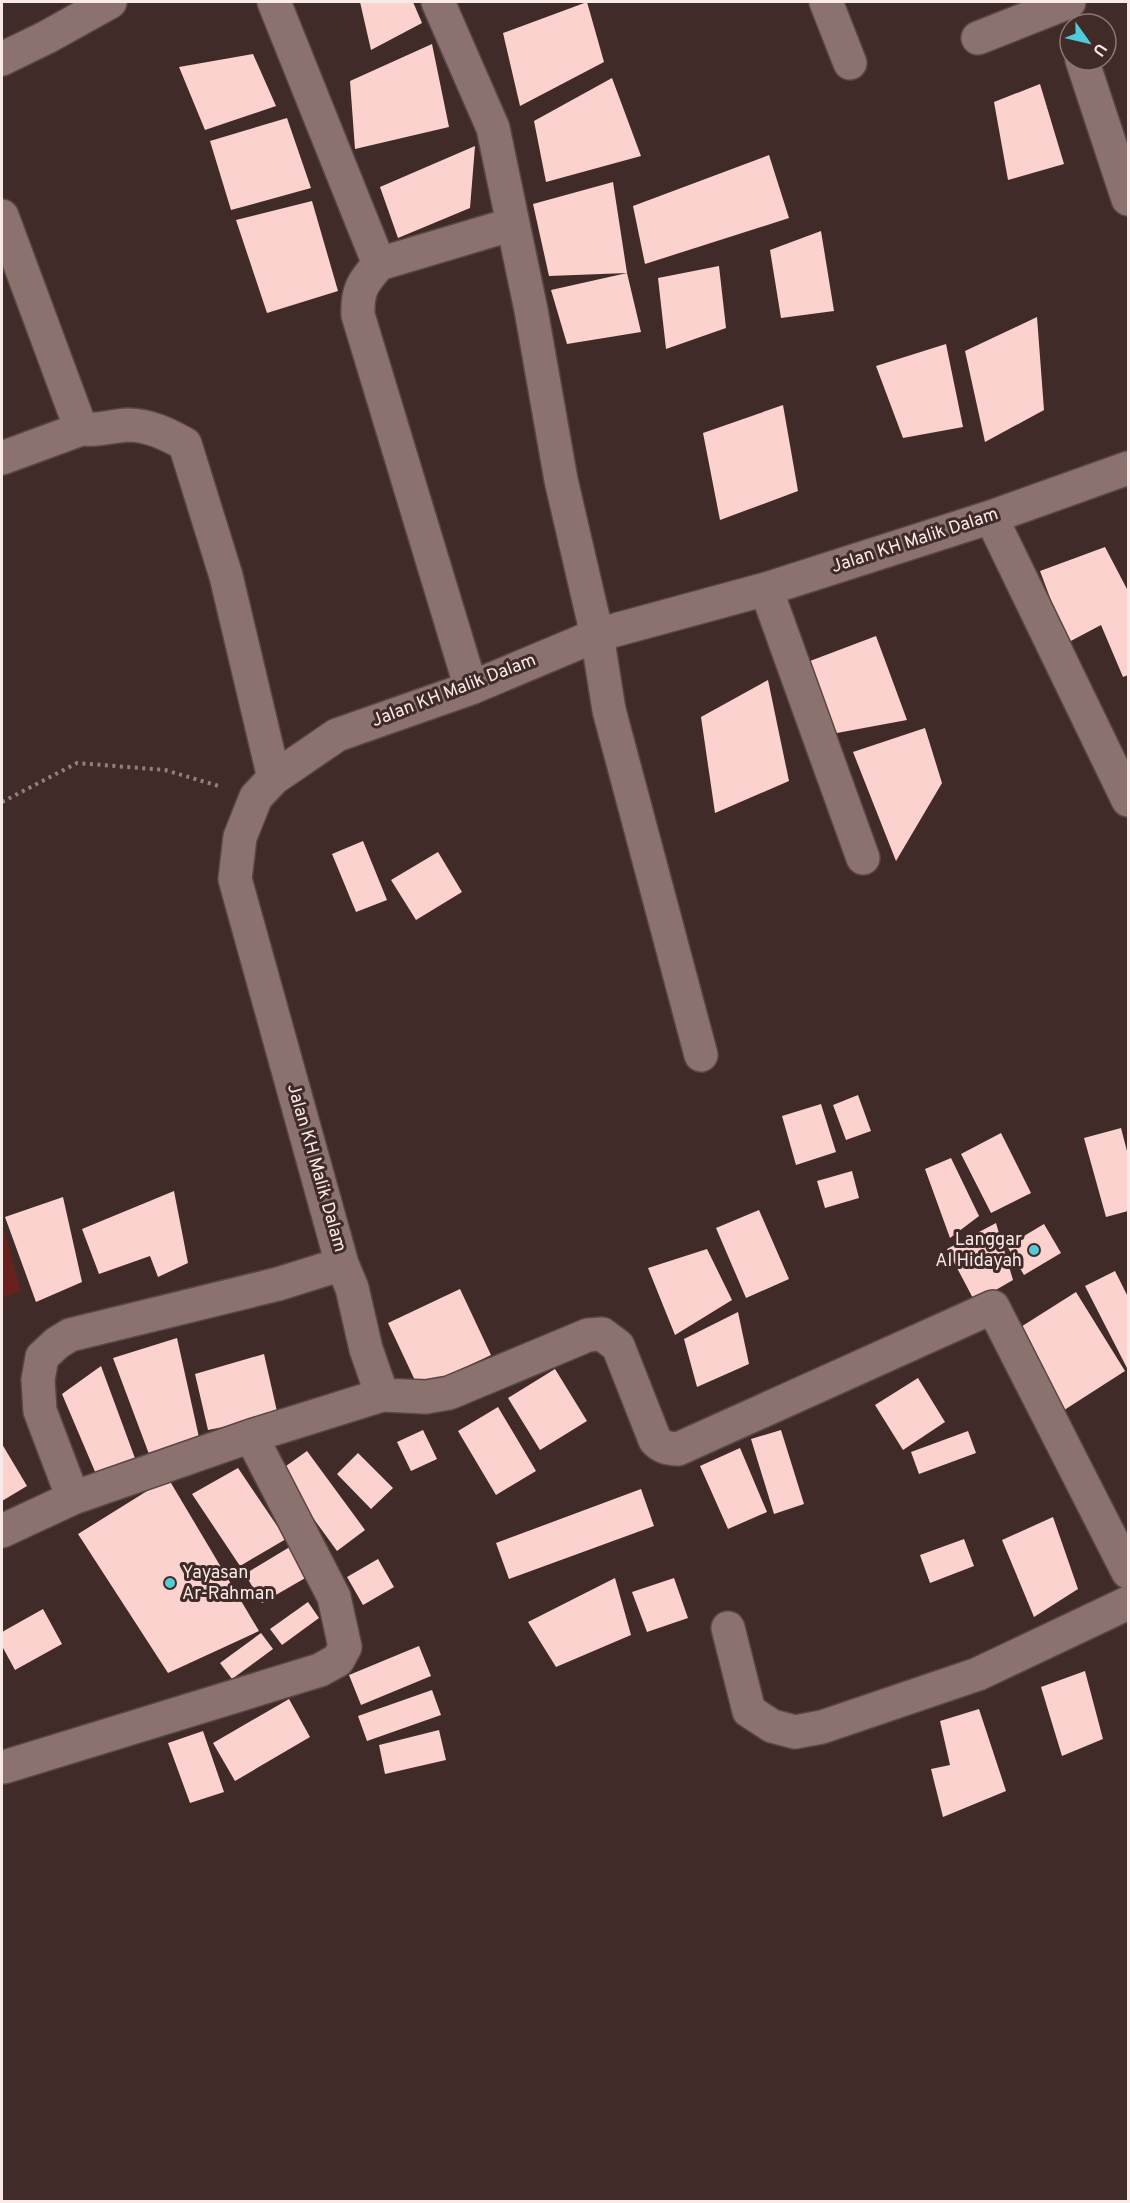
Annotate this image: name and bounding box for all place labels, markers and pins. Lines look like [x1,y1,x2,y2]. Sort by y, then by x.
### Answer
place label: Langgar Al Hidayah [935,1229,1022,1273]
marker: Langgar Al Hidayah [1027,1243,1041,1257]
place label: Yayasan Ar-Rahman [182,1562,275,1606]
marker: Yayasan Ar-Rahman [163,1576,177,1590]

